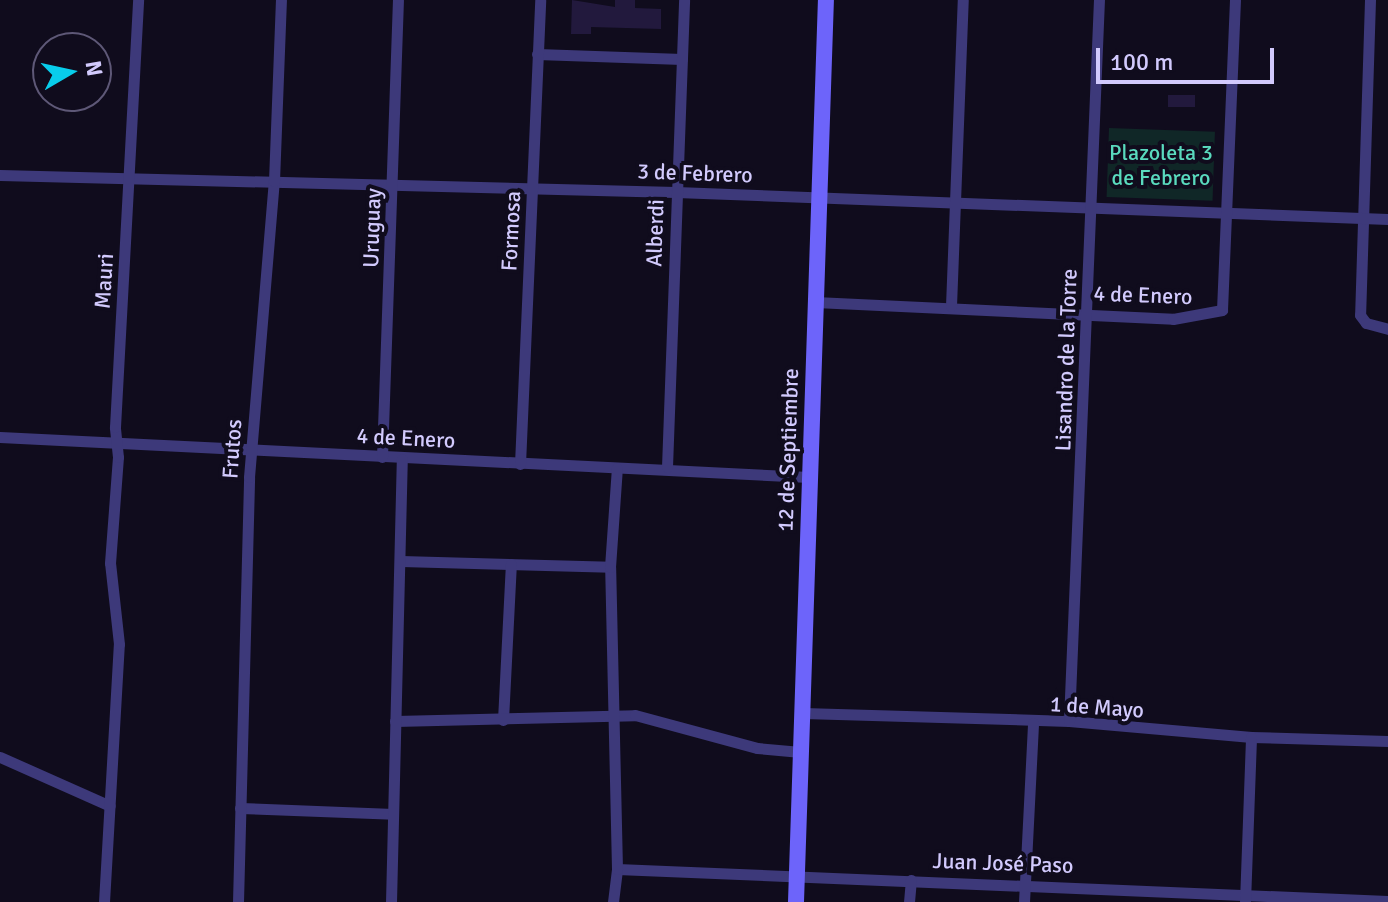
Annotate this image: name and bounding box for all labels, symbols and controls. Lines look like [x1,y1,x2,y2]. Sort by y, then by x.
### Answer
north arrow [32,32,112,112]
scale bar [1100,32,1278,82]
text: 100 m [1110,47,1173,77]
text: N [80,59,109,78]
park label: Plazoleta 3 de Febrero [1109,139,1213,190]
street label: 3 de Febrero [637,158,753,188]
street label: Uruguay [357,188,387,268]
street label: Formosa [496,190,526,272]
street label: Alberdi [641,199,669,267]
street label: Mauri [89,252,119,310]
street label: Lisandro de la Torre [1050,268,1082,452]
street label: 4 de Enero [1093,280,1193,310]
street label: 12 de Septiembre [772,368,804,532]
street label: Frutos [217,418,247,480]
street label: 4 de Enero [356,422,456,454]
street label: 1 de Mayo [1049,691,1145,723]
street label: Juan José Paso [932,847,1074,879]

